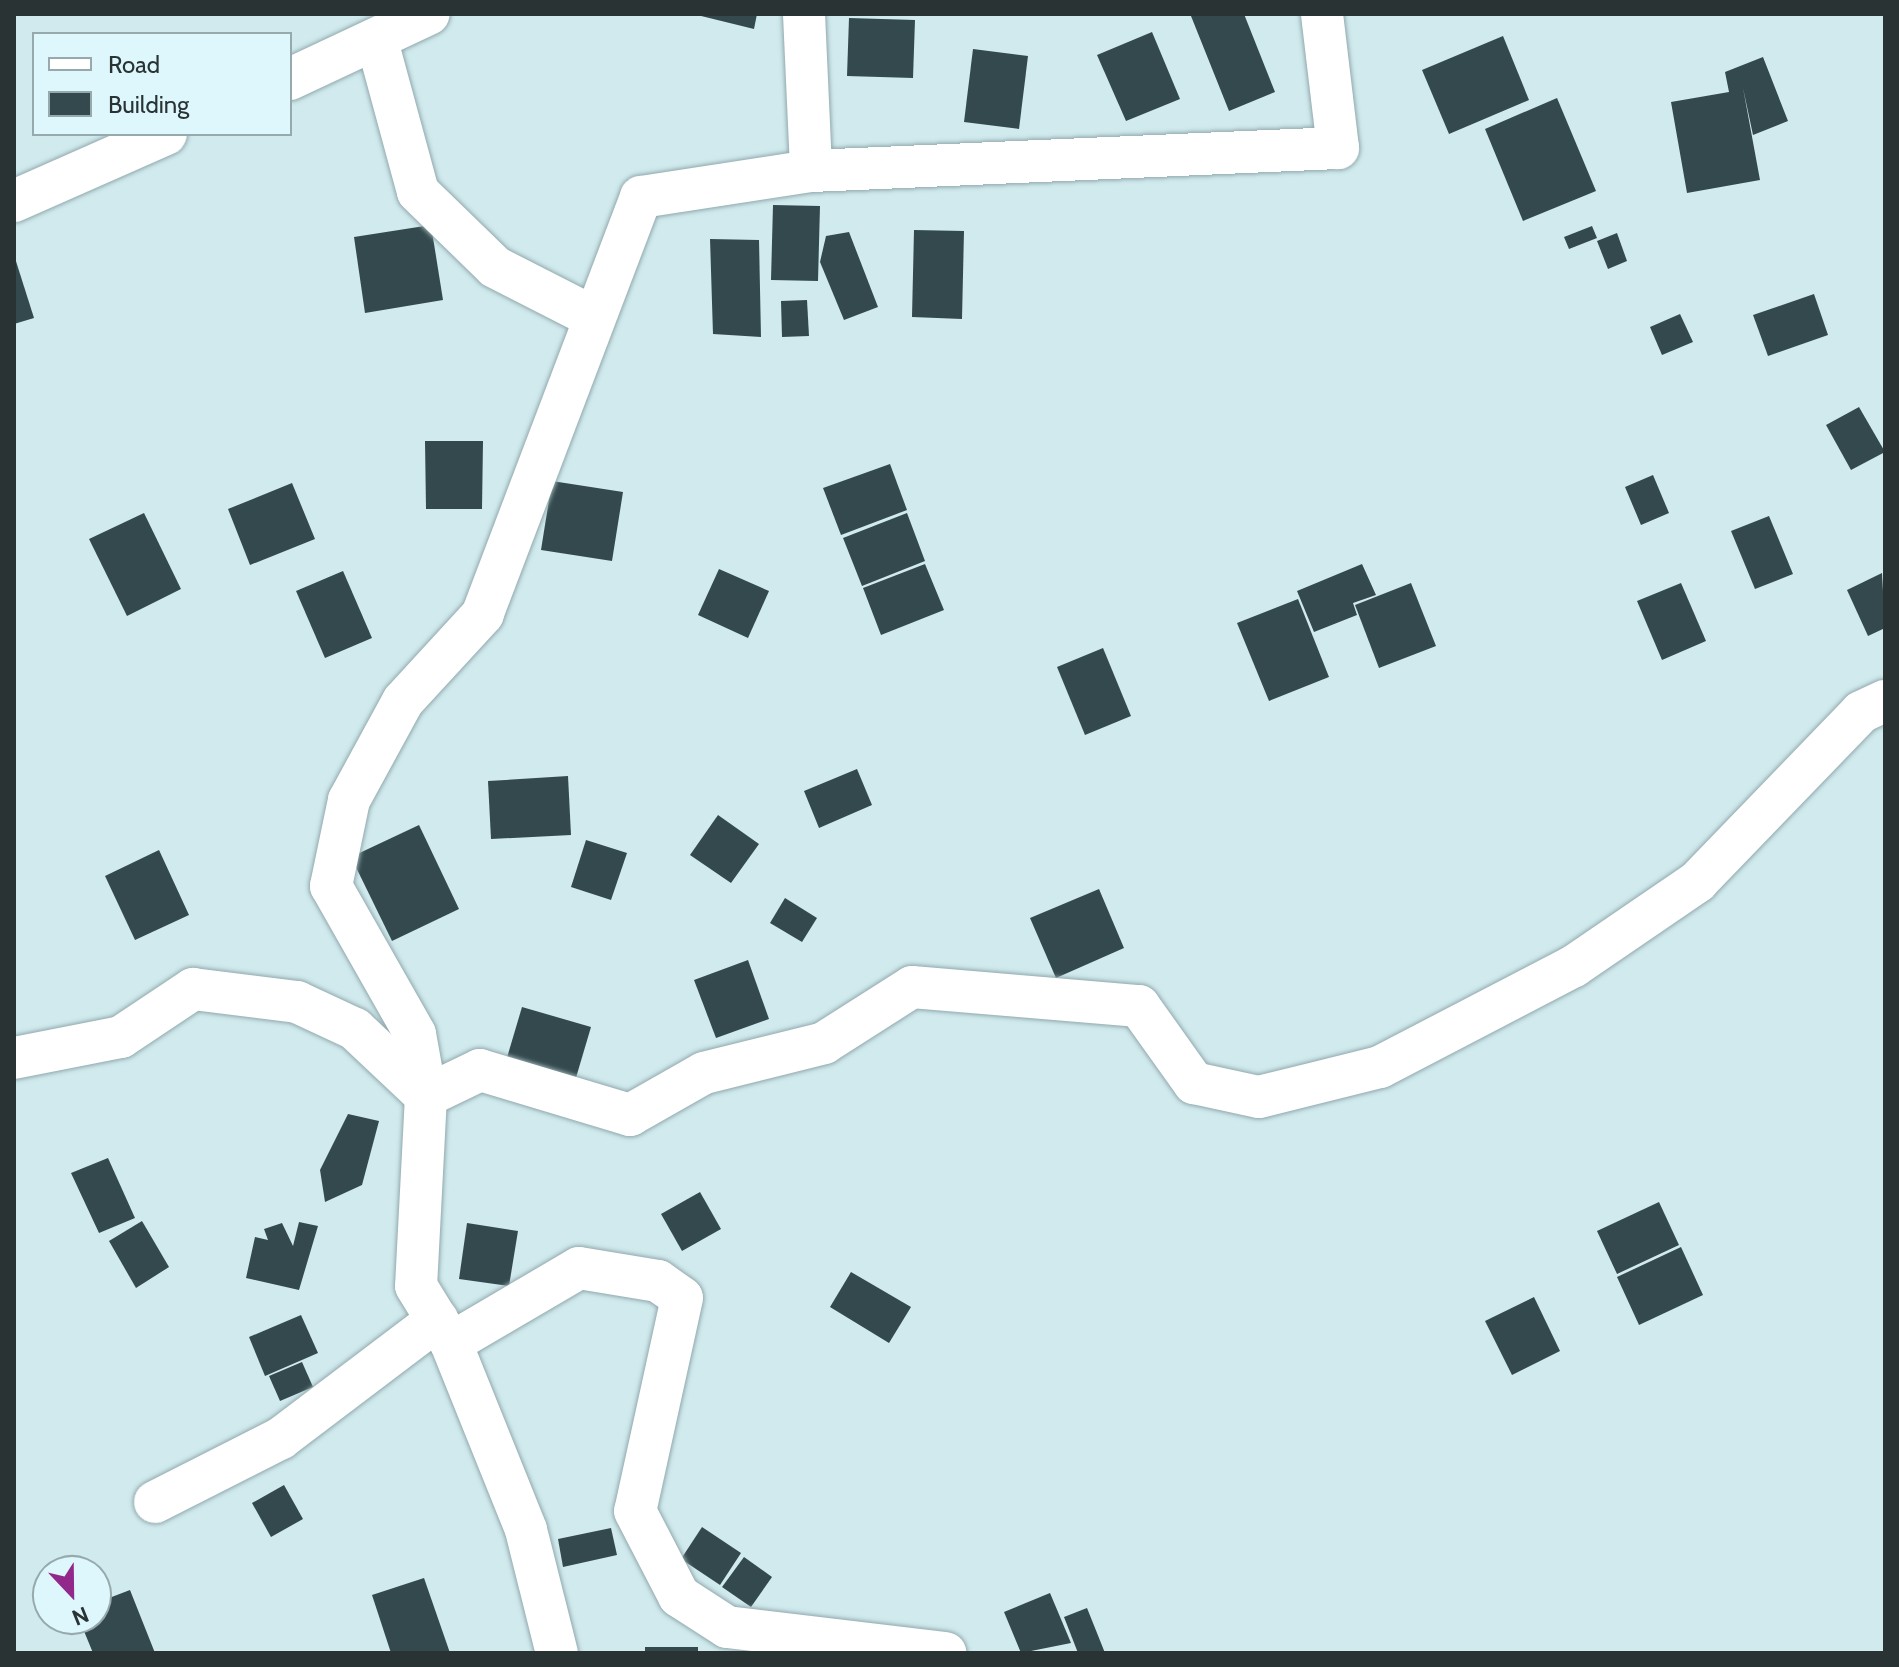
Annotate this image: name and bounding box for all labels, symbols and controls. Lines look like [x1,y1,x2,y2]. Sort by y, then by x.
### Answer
legend [32,32,292,136]
text: Road [108,50,160,79]
text: Building [108,90,189,119]
north arrow [32,1555,112,1635]
text: N [68,1600,93,1631]

